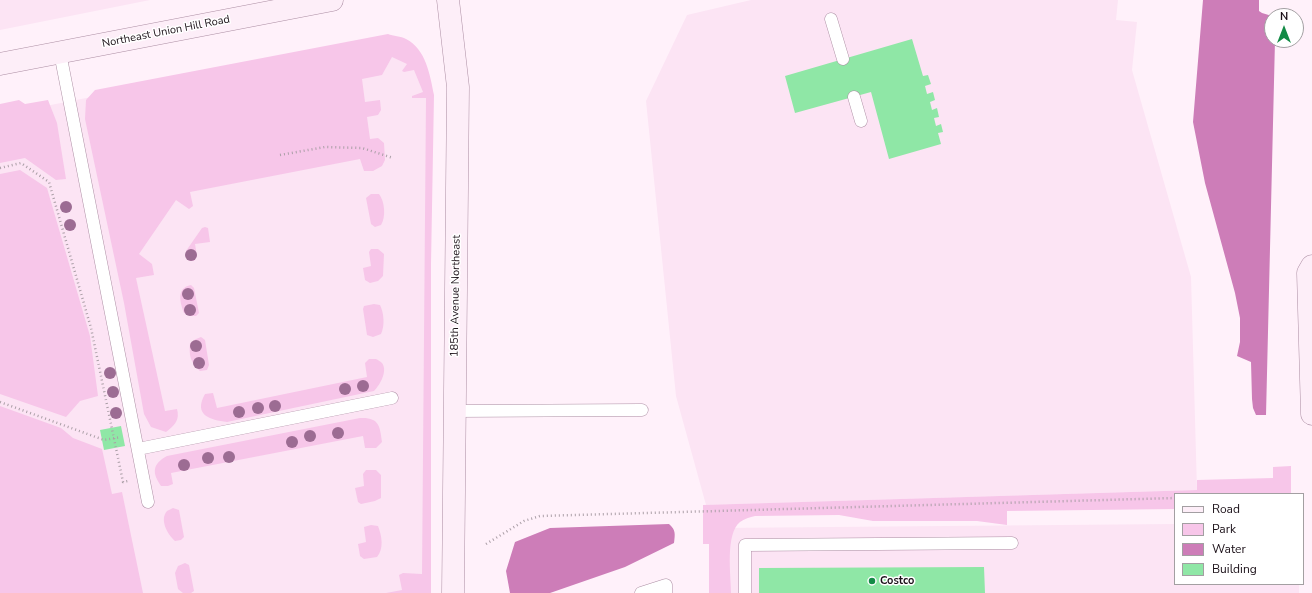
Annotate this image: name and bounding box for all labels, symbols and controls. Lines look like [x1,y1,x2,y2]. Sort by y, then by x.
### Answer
north arrow [1264,8,1304,48]
text: N [1280,9,1288,24]
street label: Northeast Union Hill Road [101,13,231,51]
street label: 185th Avenue Northeast [448,235,464,357]
legend [1174,493,1304,585]
text: Road [1212,501,1240,517]
text: Park [1212,521,1236,537]
text: Water [1212,541,1246,557]
text: Building [1212,561,1257,577]
place label: Costco [880,574,914,588]
marker: Costco [867,576,877,586]

